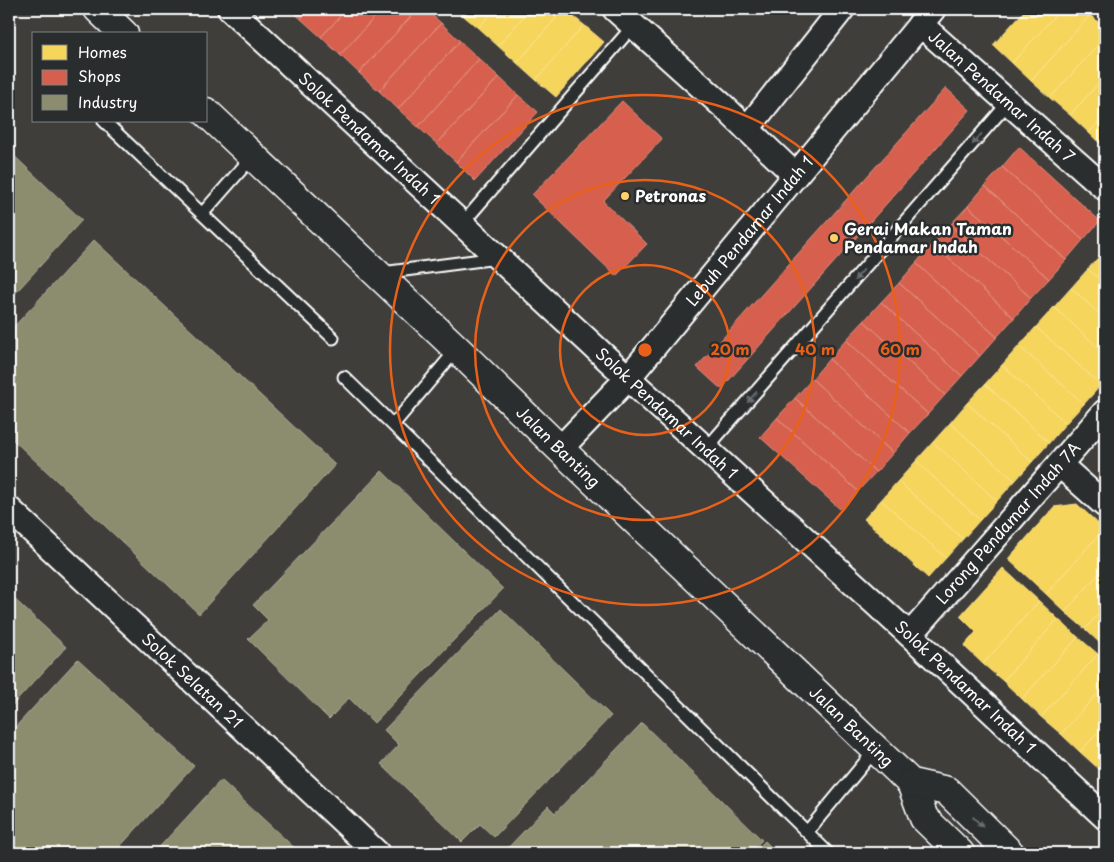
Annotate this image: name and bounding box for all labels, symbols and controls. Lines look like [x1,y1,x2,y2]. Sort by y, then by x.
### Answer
street label: Jalan Pendamar Indah 7 [924,24,1081,167]
legend [32,32,208,122]
text: Homes [78,40,127,63]
text: Shops [78,64,121,87]
street label: Solok Pendamar Indah 1 [294,66,446,209]
text: Industry [78,90,137,113]
one-way arrow [972,133,983,145]
street label: Lebuh Pendamar Indah 1 [679,150,818,311]
place label: Petronas [635,183,706,207]
marker: Petronas [619,190,631,202]
place label: Gerai Makan Taman Pendamar Indah [844,216,1012,258]
marker: Gerai Makan Taman Pendamar Indah [828,232,840,244]
one-way arrow [853,268,864,281]
text: 20 m [711,337,749,360]
text: 40 m [795,337,835,360]
text: 60 m [880,337,920,360]
street label: Solok Pendamar Indah 1 [591,341,744,484]
centre of rings [636,341,654,359]
one-way arrow [746,390,757,403]
street label: Jalan Banting [511,400,606,492]
street label: Lorong Pendamar Indah 7A [930,435,1085,609]
street label: Solok Pendamar Indah 1 [890,614,1042,758]
street label: Solok Selatan 21 [137,626,249,733]
street label: Jalan Banting [805,679,900,772]
one-way arrow [972,816,984,828]

